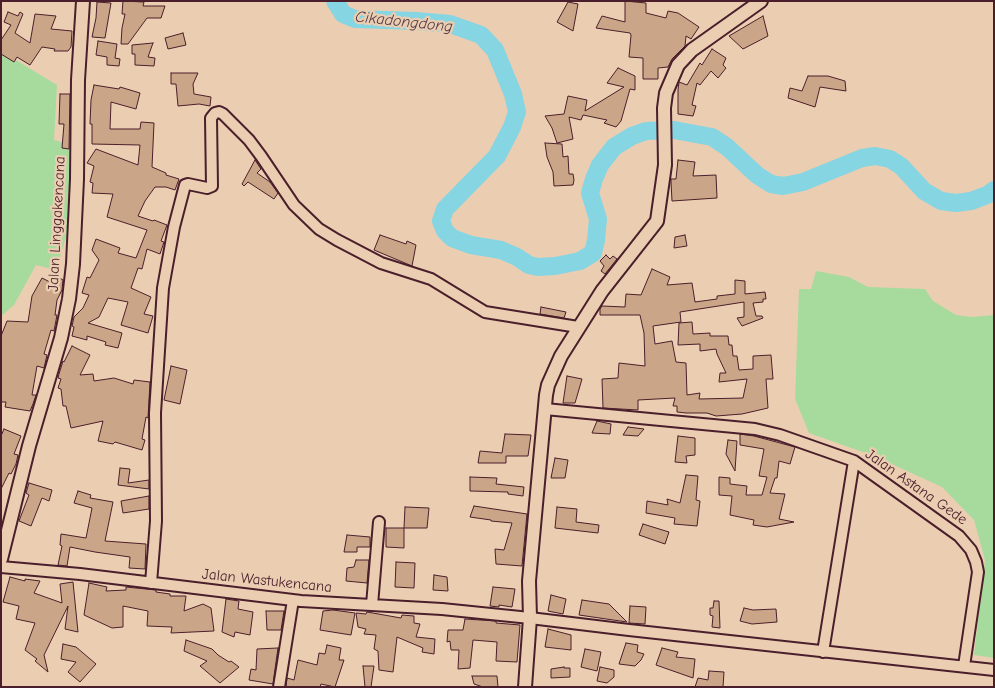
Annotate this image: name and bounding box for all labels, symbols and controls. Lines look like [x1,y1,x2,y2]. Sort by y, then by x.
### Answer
water label: Cikadongdong [354,7,454,37]
street label: Jalan Linggakencana [44,156,70,292]
street label: Jalan Astana Gede [862,445,970,529]
street label: Jalan Wastukencana [201,565,333,597]

